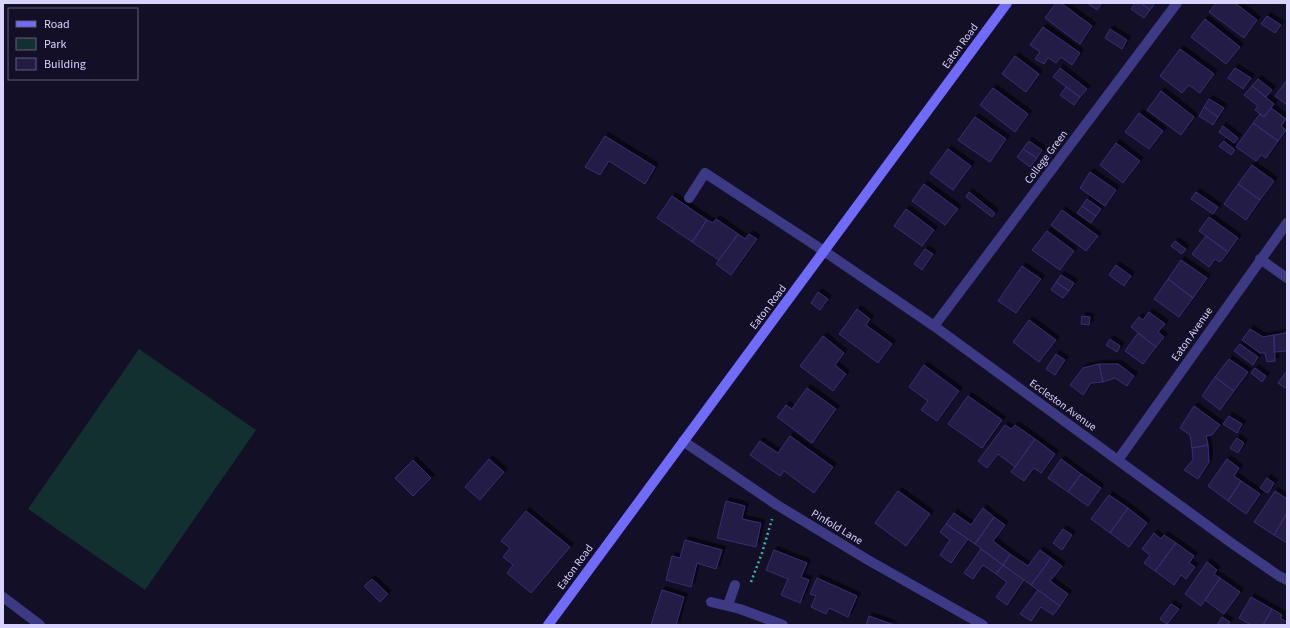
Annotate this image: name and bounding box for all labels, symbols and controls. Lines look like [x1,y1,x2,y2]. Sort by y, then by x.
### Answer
legend [8,8,138,80]
text: Road [44,16,70,33]
street label: Eaton Road [938,20,982,72]
text: Park [44,36,66,53]
text: Building [44,56,86,73]
street label: College Green [1021,127,1071,187]
street label: Eaton Road [746,282,790,332]
street label: Eaton Avenue [1168,304,1216,364]
street label: Eccleston Avenue [1026,375,1100,435]
street label: Pinfold Lane [808,506,866,549]
street label: Eaton Road [553,541,597,593]

